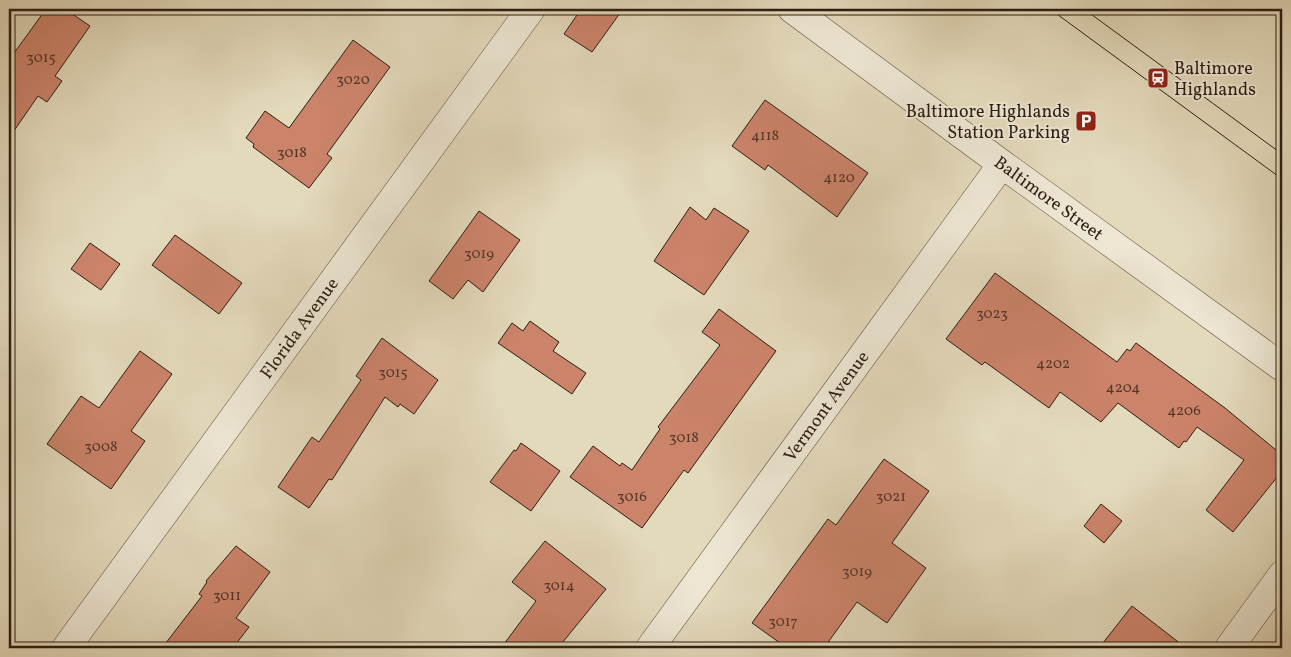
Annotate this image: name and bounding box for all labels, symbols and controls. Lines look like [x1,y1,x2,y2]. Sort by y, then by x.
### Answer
house number: 3015 [26,48,56,69]
place label: Baltimore Highlands [1174,57,1256,103]
station icon: Baltimore Highlands [1146,66,1170,90]
house number: 3020 [336,70,370,91]
place label: Baltimore Highlands Station Parking [906,100,1070,146]
parking icon: Baltimore Highlands Station Parking [1074,109,1098,133]
house number: 4118 [751,126,779,147]
house number: 3018 [277,143,307,164]
street label: Baltimore Street [988,151,1108,247]
house number: 4120 [823,168,855,189]
house number: 3019 [464,244,494,265]
street label: Florida Avenue [255,273,345,385]
house number: 3023 [976,304,1008,325]
street label: Vermont Avenue [778,346,876,468]
house number: 4202 [1036,354,1070,375]
house number: 3015 [378,363,408,384]
house number: 4204 [1106,378,1140,399]
house number: 4206 [1167,401,1201,422]
house number: 3018 [669,428,699,449]
house number: 3008 [84,437,118,458]
house number: 3016 [617,487,647,508]
house number: 3021 [876,487,906,508]
house number: 3019 [842,562,872,583]
house number: 3014 [543,576,575,597]
house number: 3011 [213,586,241,607]
house number: 3017 [768,612,798,633]

